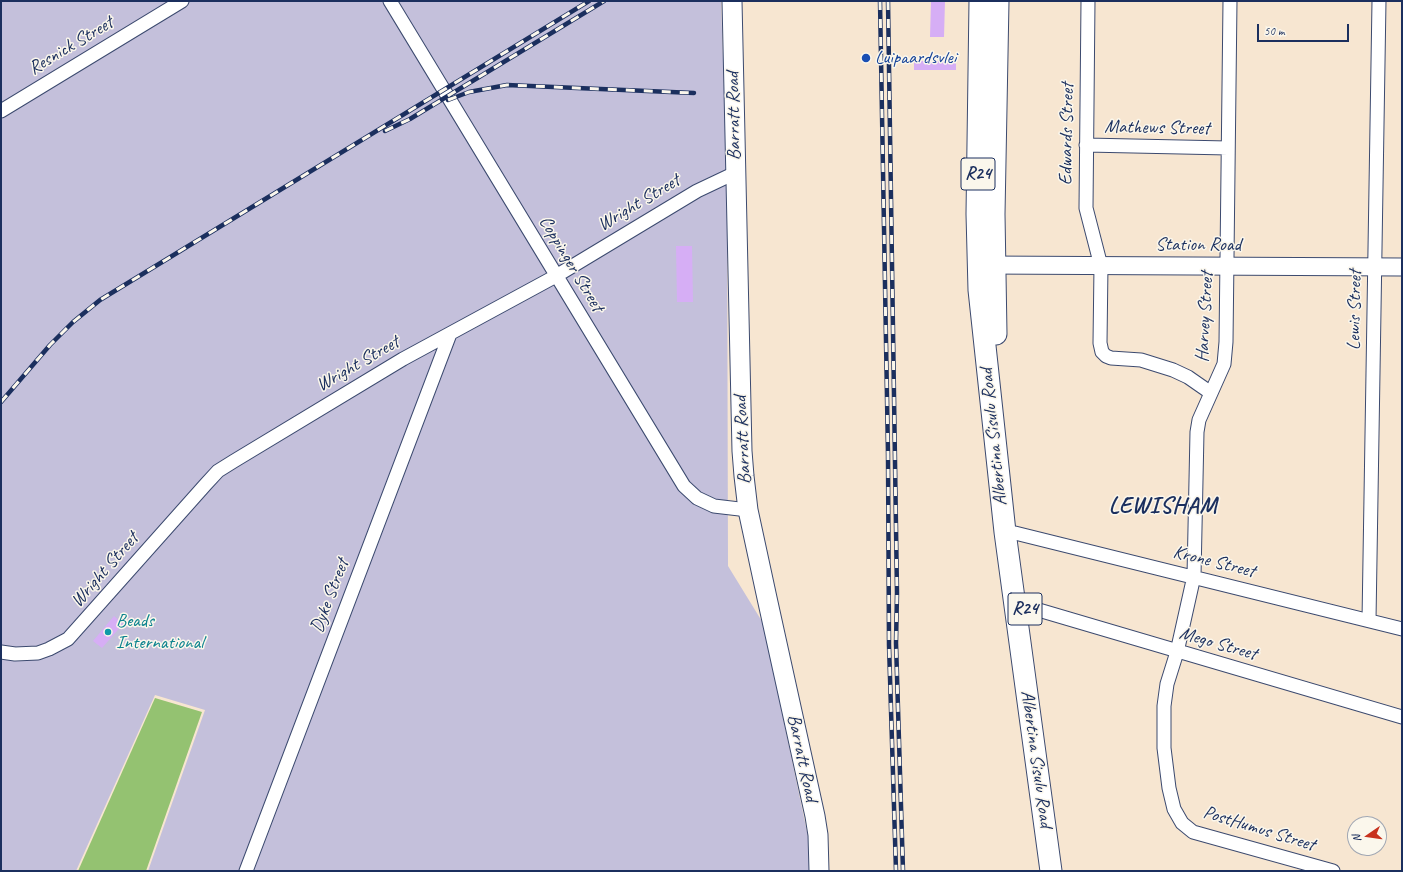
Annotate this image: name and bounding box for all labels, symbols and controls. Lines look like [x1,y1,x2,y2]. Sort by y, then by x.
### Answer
street label: Resnick Street [25,12,117,80]
scale bar [1259,16,1351,42]
text: 50 m [1264,23,1284,39]
place label: Luipaardsvlei [875,47,956,69]
marker: Luipaardsvlei [860,52,872,64]
street label: Barratt Road [722,72,746,160]
street label: Edwards Street [1055,83,1079,185]
street label: Mathews Street [1104,116,1210,140]
road number: R24 [961,158,995,190]
street label: Wright Street [594,170,684,236]
street label: Coppinger Street [533,212,609,316]
street label: Station Road [1155,234,1241,256]
street label: Lewis Street [1343,270,1367,350]
street label: Harvey Street [1191,271,1219,363]
street label: Wright Street [313,331,403,397]
street label: Albertina Sisulu Road [975,367,1013,507]
street label: Barratt Road [729,395,757,485]
district label: LEWISHAM [1109,493,1217,521]
street label: Wright Street [66,528,144,612]
street label: Krone Street [1171,541,1257,583]
street label: Dyke Street [306,556,354,636]
road number: R24 [1008,593,1042,625]
place label: Beads International [116,610,203,654]
street label: Mego Street [1177,622,1259,666]
marker: Beads International [103,627,113,637]
street label: Albertina Sisulu Road [1015,689,1057,829]
street label: Barratt Road [782,712,822,804]
street label: PostHumus Street [1200,801,1318,857]
north arrow [1347,816,1387,856]
text: N [1349,834,1364,843]

